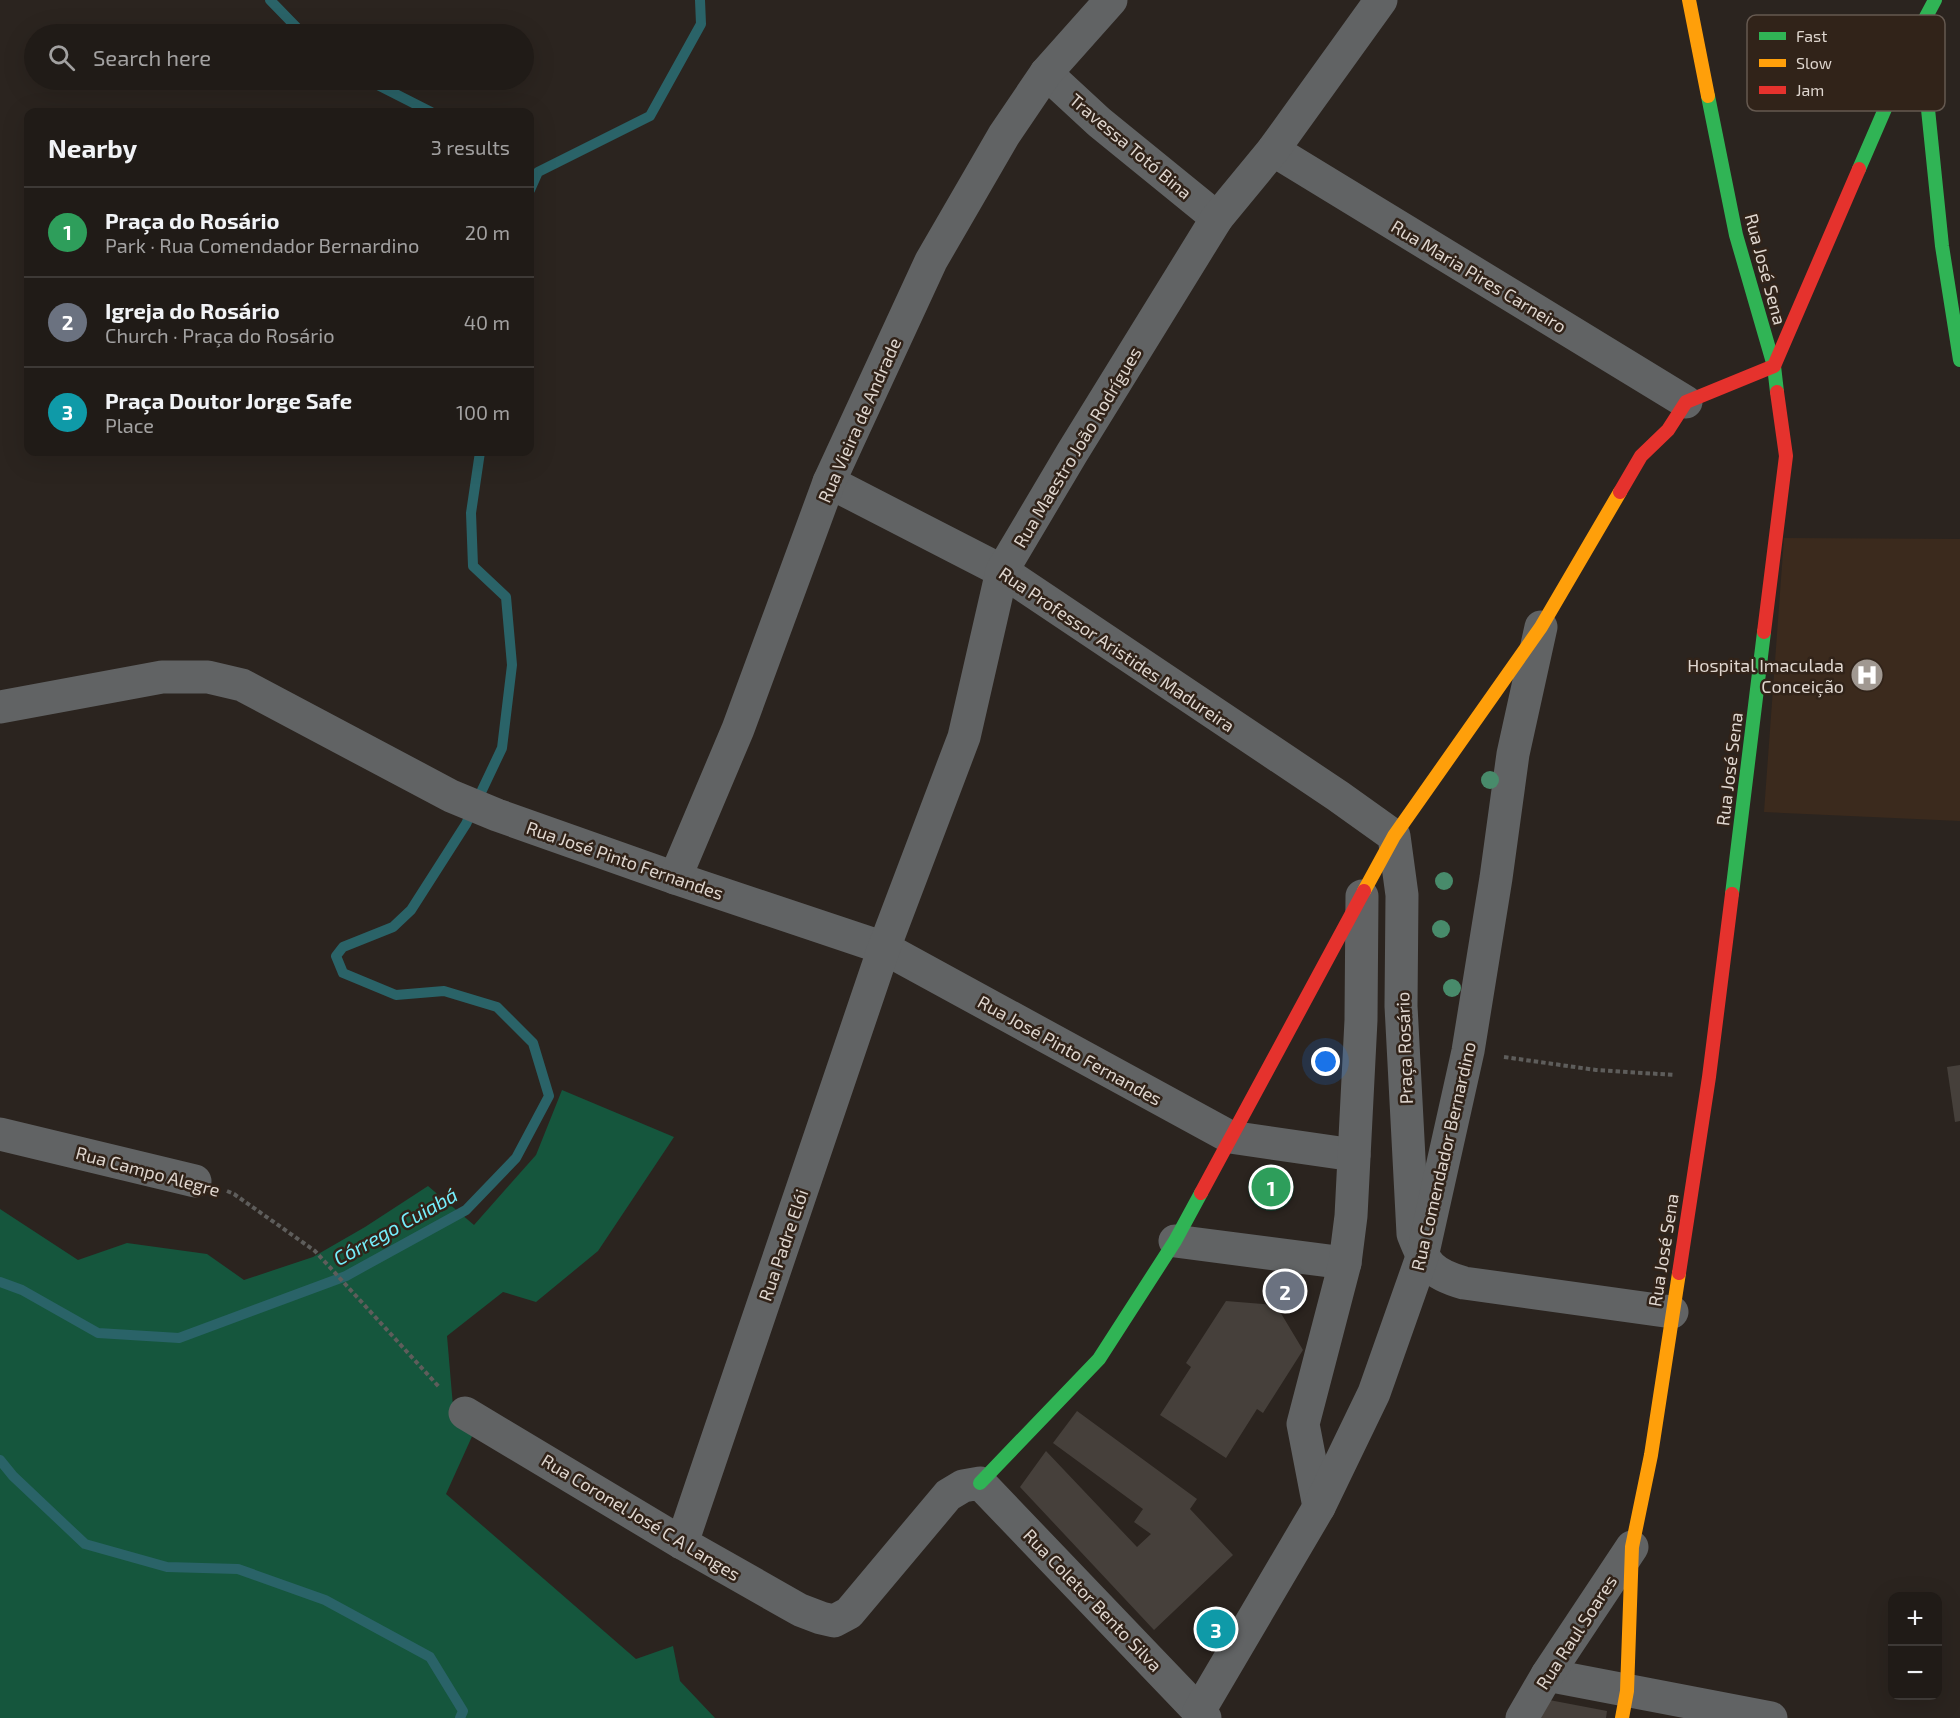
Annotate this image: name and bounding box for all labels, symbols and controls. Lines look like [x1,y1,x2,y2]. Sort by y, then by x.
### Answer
legend [1747,15,1945,111]
search box [24,24,534,90]
text: Fast [1796,26,1827,45]
icon: search [45,41,78,74]
text: Search here [93,44,211,70]
text: Slow [1796,53,1832,72]
text: Jam [1796,80,1824,99]
street label: Travessa Totó Bina [1066,89,1196,203]
text: Nearby [48,132,137,163]
text: 3 results [431,135,510,159]
text: Praça do Rosário [105,207,280,233]
street label: Rua José Sena [1741,211,1791,327]
street label: Rua Maria Pires Carneiro [1387,215,1571,337]
text: 1 [63,220,72,244]
text: 20 m [465,220,510,244]
text: Park · Rua Comendador Bernardino [105,233,419,257]
text: Igreja do Rosário [105,297,280,323]
text: 2 [62,310,73,334]
text: 40 m [464,310,510,334]
text: Church · Praça do Rosário [105,323,335,347]
street label: Rua Vieira de Andrade [813,334,905,506]
street label: Rua Maestro João Rodrígues [1008,343,1146,551]
text: Praça Doutor Jorge Safe [105,387,352,413]
text: 3 [62,400,73,424]
text: 100 m [456,400,510,424]
text: Place [105,413,154,437]
street label: Rua Professor Aristides Madureira [995,562,1239,736]
place label: Hospital Imaculada Conceição [1687,654,1844,698]
hospital icon: Hospital Imaculada Conceição [1849,657,1885,693]
street label: Rua José Sena [1711,711,1747,827]
street label: Rua José Pinto Fernandes [524,816,726,904]
street label: Rua José Pinto Fernandes [974,990,1166,1110]
street label: Praça Rosário [1391,991,1418,1105]
street label: Rua Comendador Bernardino [1406,1039,1480,1273]
your location [1311,1047,1340,1076]
street label: Rua Campo Alegre [74,1141,222,1201]
pin: 1 [1252,1164,1290,1210]
water label: Córrego Cuiabá [329,1182,461,1270]
street label: Rua Padre Elói [754,1186,812,1304]
street label: Rua José Sena [1643,1192,1683,1308]
pin: 2 [1266,1268,1304,1314]
street label: Rua Coronel José C A Langes [538,1449,744,1585]
street label: Rua Coletor Bento Silva [1019,1524,1167,1676]
street label: Rua Raul Soares [1531,1571,1621,1693]
map controls [1888,1592,1942,1700]
button: + [1888,1592,1942,1646]
pin: 3 [1196,1606,1236,1652]
button: − [1888,1646,1942,1700]

